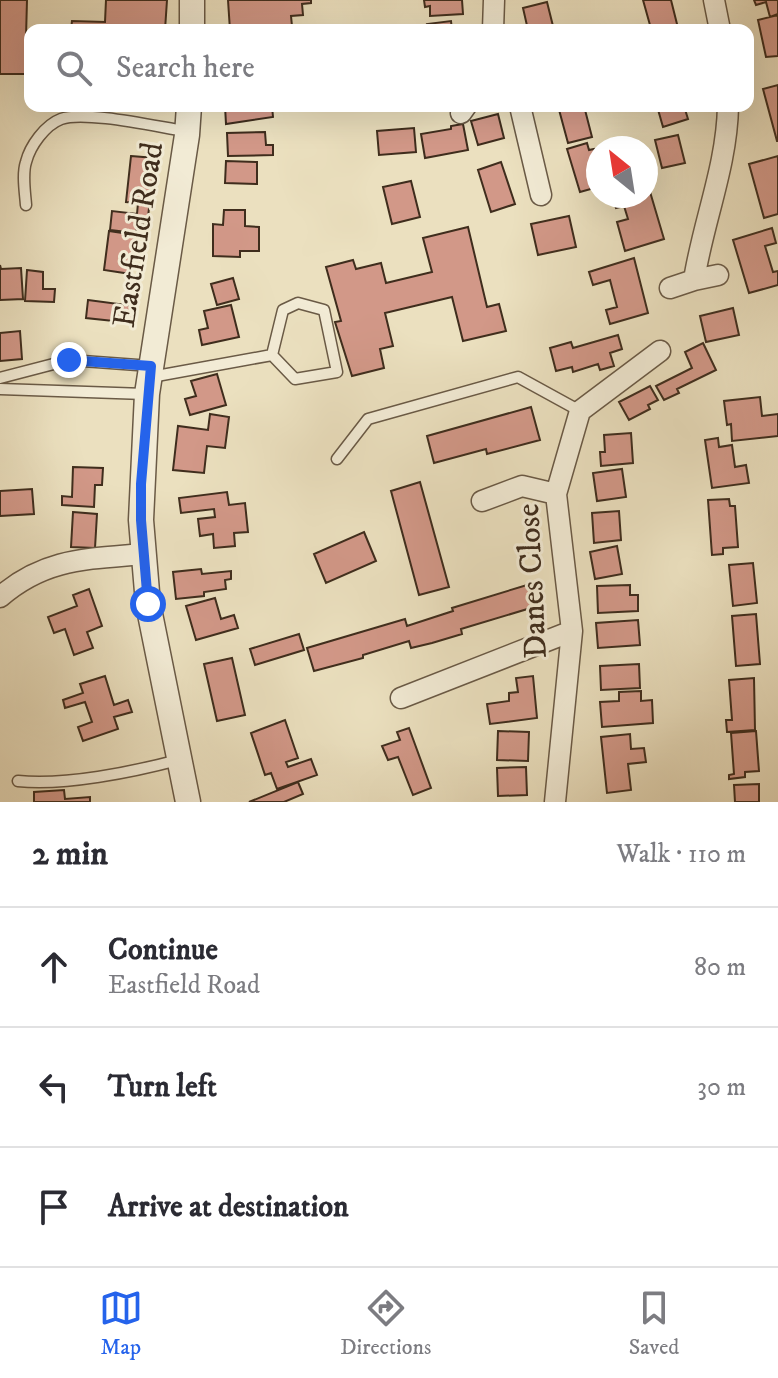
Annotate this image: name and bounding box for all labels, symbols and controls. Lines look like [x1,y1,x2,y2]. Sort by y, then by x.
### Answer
search box [24,24,754,112]
icon: search [52,46,96,90]
text: Search here [116,50,255,87]
north arrow [586,136,658,208]
street label: Eastfield Road [105,139,173,331]
route end [51,342,87,378]
street label: Danes Close [509,502,557,660]
route start [130,586,166,622]
text: 2 min [32,833,108,875]
text: Walk · 110 m [616,838,746,871]
text: Continue [108,932,218,969]
icon: ahead [32,945,76,989]
text: 80 m [694,951,746,984]
text: Eastfield Road [108,969,260,1002]
icon: left [32,1065,76,1109]
text: Turn left [108,1069,217,1106]
text: 30 m [697,1071,746,1104]
icon: arrive [32,1185,76,1229]
text: Arrive at destination [108,1189,349,1226]
tab: Map [99,1286,143,1361]
tab: Directions [340,1286,431,1361]
tab: Saved [629,1286,679,1361]

